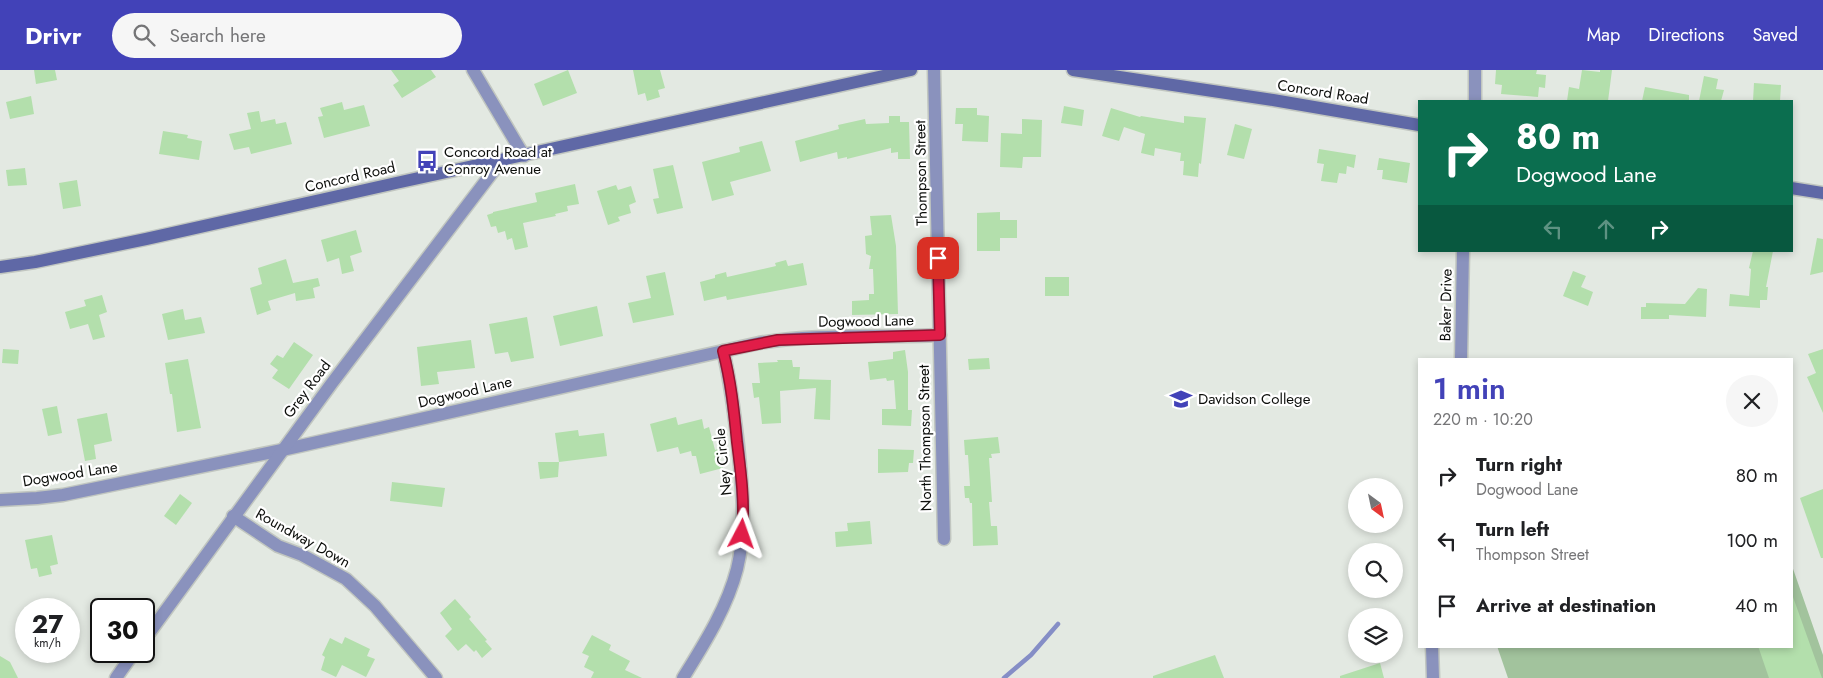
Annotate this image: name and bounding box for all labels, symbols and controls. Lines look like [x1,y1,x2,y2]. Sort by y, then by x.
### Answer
search box [112,13,462,58]
text: Drivr [25,18,82,53]
icon: search [130,21,158,49]
text: Search here [170,22,266,49]
text: Map [1587,22,1620,48]
text: Directions [1648,22,1724,48]
text: Saved [1752,22,1798,48]
street label: Concord Road [1276,74,1370,110]
text: 80 m [1516,112,1600,162]
street label: Thompson Street [909,120,933,226]
icon: right [1433,120,1498,185]
place label: Concord Road at Conroy Avenue [444,141,552,180]
bus stop icon: Concord Road at Conroy Avenue [414,148,440,174]
street label: Concord Road [303,156,397,198]
text: Dogwood Lane [1516,158,1657,190]
icon: left [1539,215,1567,243]
icon: ahead [1592,215,1620,243]
icon: right [1645,215,1673,243]
pin [917,237,959,279]
icon: arrive [924,244,952,272]
street label: Baker Drive [1434,268,1458,342]
street label: Dogwood Lane [818,309,914,333]
street label: Grey Road [278,355,336,423]
street label: North Thompson Street [913,364,937,512]
text: 1 min [1433,367,1506,410]
street label: Dogwood Lane [416,370,514,414]
button: close [1726,375,1778,427]
school or university icon: Davidson College [1168,386,1194,412]
place label: Davidson College [1198,388,1311,410]
text: 220 m · 10:20 [1433,408,1533,431]
street label: Ney Circle [708,427,737,497]
text: Turn right [1476,451,1562,478]
street label: Dogwood Lane [21,456,119,492]
icon: right [1433,462,1461,490]
text: 80 m [1736,462,1778,489]
north arrow [1348,478,1402,532]
map controls [1348,478,1403,663]
text: Dogwood Lane [1476,478,1578,501]
street label: Roundway Down [251,503,355,573]
position arrow [715,507,767,559]
text: Turn left [1476,516,1549,543]
icon: left [1433,527,1461,555]
text: 100 m [1726,527,1778,554]
button: search [1348,543,1403,598]
text: Thompson Street [1476,543,1589,566]
icon: arrive [1433,592,1461,620]
text: Arrive at destination [1476,592,1656,619]
text: 40 m [1735,592,1778,619]
speed limit sign: 30 [90,598,155,663]
text: 27 [32,606,63,642]
button: layers [1348,608,1403,663]
text: km/h [34,634,61,652]

